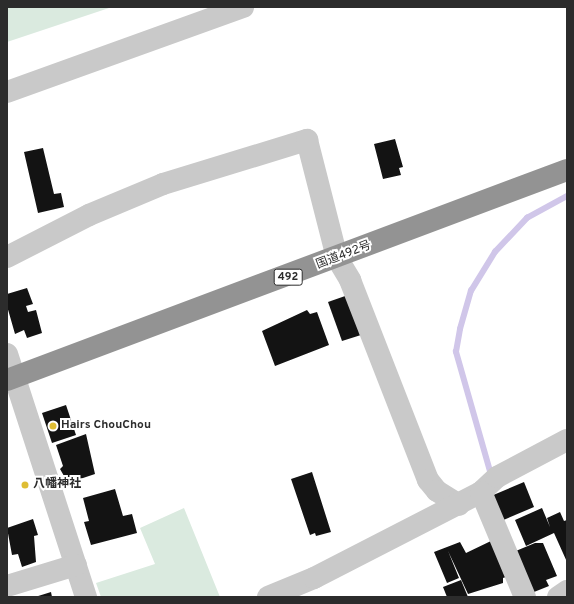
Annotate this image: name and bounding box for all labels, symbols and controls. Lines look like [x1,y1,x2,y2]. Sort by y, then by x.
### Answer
street label: 国道492号 [314,239,374,273]
road number: 492 [273,268,303,286]
place label: Hairs ChouChou [61,419,151,433]
marker: Hairs ChouChou [48,421,58,431]
place label: 八幡神社 [33,478,81,492]
marker: 八幡神社 [20,480,30,490]

